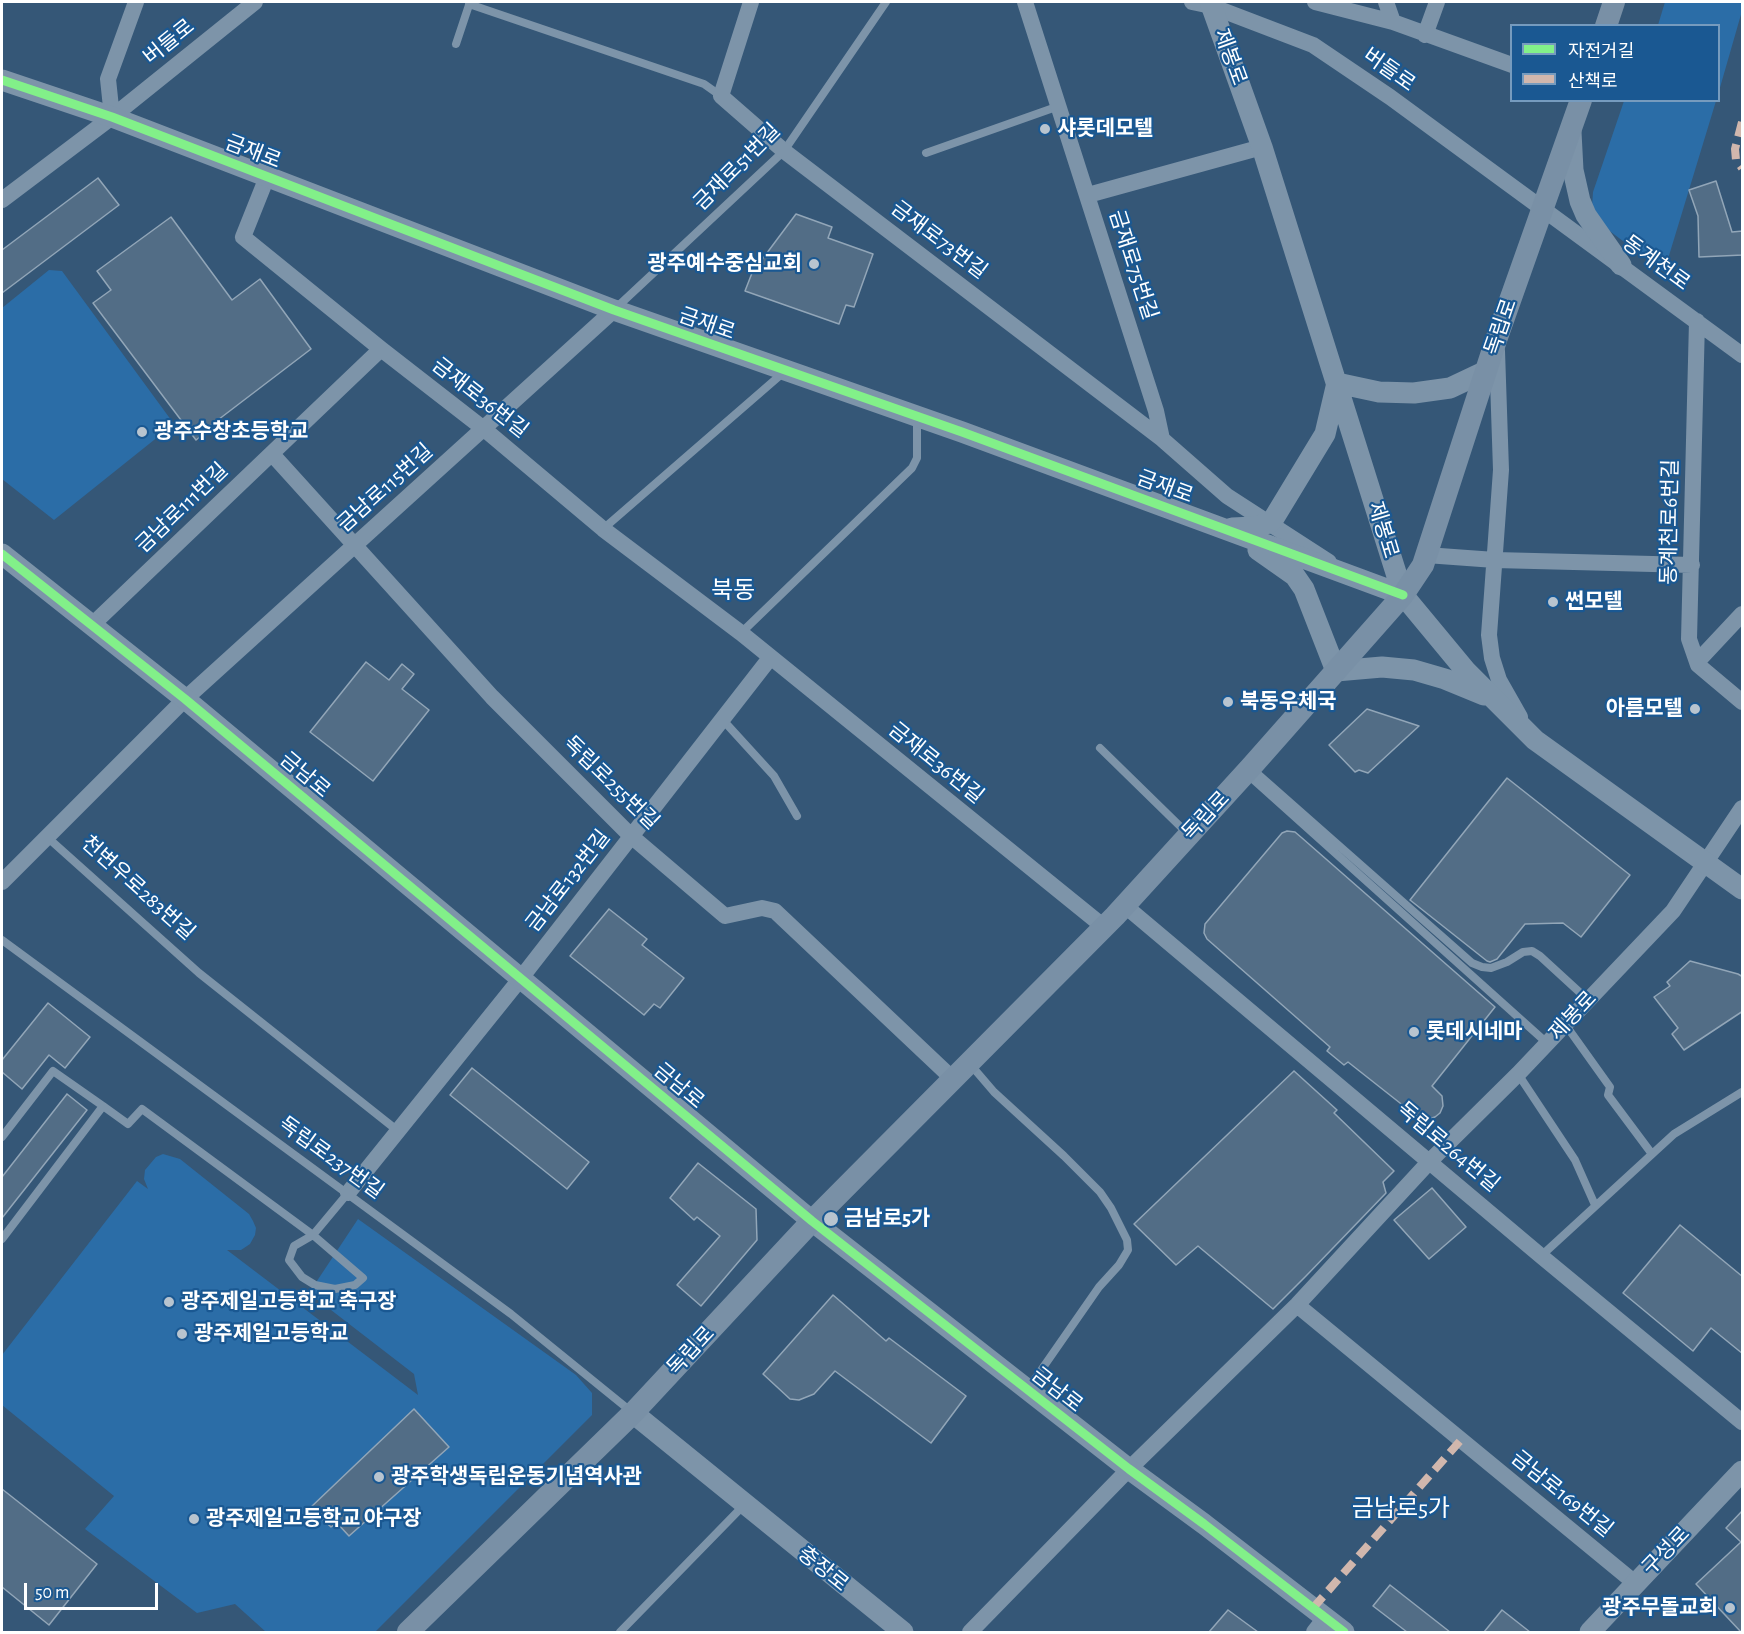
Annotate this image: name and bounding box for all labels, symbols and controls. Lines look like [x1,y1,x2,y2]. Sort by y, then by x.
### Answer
street label: 버들로 [139,14,199,70]
legend [1510,24,1720,102]
street label: 제봉로 [1208,25,1252,89]
street label: 버들로 [1358,43,1420,97]
text: 자전거길 [1568,43,1634,61]
text: 산책로 [1568,73,1618,91]
place label: 샤롯데모텔 [1057,116,1154,142]
street label: 금재로51번길 [688,118,786,216]
marker: 샤롯데모텔 [1038,122,1052,136]
street label: 금재로 [221,130,285,174]
street label: 금재로73번길 [886,196,992,284]
street label: 금재로75번길 [1103,207,1163,323]
street label: 동계천로 [1617,230,1695,296]
place label: 광주예수중심교회 [647,251,802,277]
marker: 광주예수중심교회 [807,257,821,271]
street label: 독립로 [1480,295,1522,359]
street label: 금재로 [675,303,739,345]
street label: 금재로36번길 [427,353,533,443]
place label: 광주수창초등학교 [154,419,309,445]
marker: 광주수창초등학교 [135,425,149,439]
street label: 금남로115번길 [332,439,438,537]
street label: 금남로111번길 [131,458,233,558]
street label: 동계천로6번길 [1656,459,1684,585]
street label: 금재로 [1133,465,1197,509]
street label: 제봉로 [1362,499,1404,561]
district label: 북동 [711,577,755,605]
place label: 썬모텔 [1565,589,1623,615]
marker: 썬모텔 [1546,595,1560,609]
place label: 북동우체국 [1240,689,1337,715]
marker: 북동우체국 [1221,695,1235,709]
place label: 아름모텔 [1606,696,1683,722]
marker: 아름모텔 [1688,702,1702,716]
street label: 금재로36번길 [883,717,989,809]
street label: 독립로255번길 [558,731,664,835]
street label: 금남로 [275,747,335,803]
street label: 독립로 [1177,786,1235,846]
street label: 금남로132번길 [521,825,615,937]
street label: 천변우로283번길 [76,830,200,946]
street label: 제봉로 [1544,986,1602,1046]
place label: 롯데시네마 [1426,1019,1523,1045]
marker: 롯데시네마 [1407,1025,1421,1039]
street label: 금남로 [649,1058,709,1114]
street label: 독립로264번길 [1392,1097,1504,1197]
street label: 독립로237번길 [274,1111,388,1205]
place label: 금남로5가 [844,1206,930,1232]
marker: 금남로5가 [822,1210,840,1228]
place label: 광주제일고등학교 축구장 [181,1289,397,1315]
marker: 광주제일고등학교 축구장 [162,1295,176,1309]
place label: 광주제일고등학교 [194,1321,349,1347]
street label: 독립로 [662,1321,720,1381]
marker: 광주제일고등학교 [175,1327,189,1341]
street label: 금남로 [1026,1362,1088,1418]
street label: 금남로169번길 [1506,1445,1618,1543]
place label: 광주학생독립운동기념역사관 [391,1464,642,1490]
marker: 광주학생독립운동기념역사관 [372,1470,386,1484]
district label: 금남로5가 [1352,1495,1450,1523]
place label: 광주제일고등학교 야구장 [206,1506,422,1532]
marker: 광주제일고등학교 야구장 [187,1512,201,1526]
street label: 구성로 [1637,1521,1695,1581]
street label: 충장로 [793,1541,853,1597]
scale bar [27,1571,160,1609]
text: 50 m [35,1584,69,1602]
place label: 광주무돌교회 [1602,1595,1718,1621]
marker: 광주무돌교회 [1723,1601,1737,1615]

